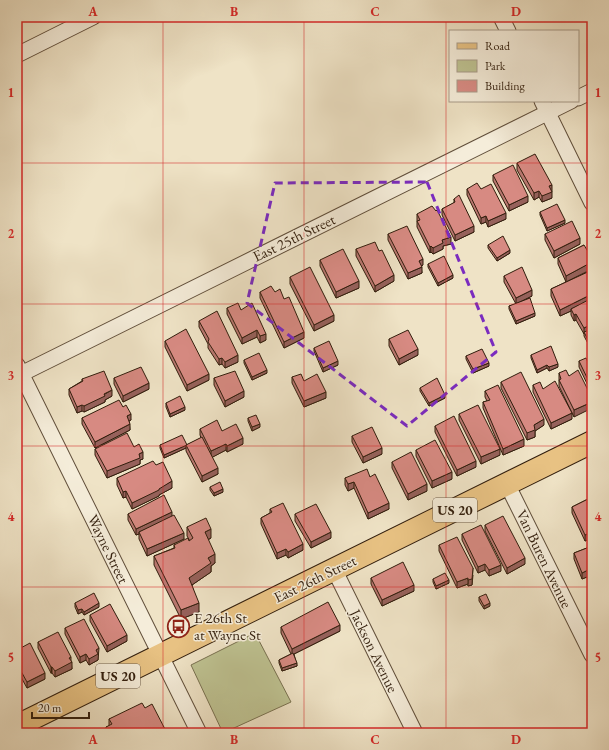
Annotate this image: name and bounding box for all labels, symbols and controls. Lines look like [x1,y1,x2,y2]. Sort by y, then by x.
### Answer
text: A [87,3,98,20]
text: B [230,3,238,20]
text: C [370,3,380,20]
text: D [511,3,521,20]
legend [449,30,579,102]
text: Road [485,38,511,54]
text: Park [485,58,506,74]
text: Building [485,78,526,94]
text: 1 [8,84,15,101]
text: 1 [595,84,602,101]
street label: East 25th Street [249,209,338,266]
text: 2 [8,225,15,242]
text: 2 [595,225,602,242]
text: 3 [8,367,15,384]
text: 3 [595,367,602,384]
road number: US 20 [433,498,477,522]
street label: Van Buren Avenue [512,507,577,611]
text: 4 [8,508,15,525]
text: 4 [595,508,602,525]
street label: Wayne Street [84,511,133,587]
street label: East 26th Street [270,550,359,607]
street label: Jackson Avenue [345,604,403,696]
place label: E 26th St at Wayne St [194,608,261,644]
bus stop icon: E 26th St at Wayne St [166,614,192,640]
text: 5 [8,649,14,666]
text: 5 [595,649,601,666]
road number: US 20 [96,664,140,688]
scale bar [32,694,89,720]
text: 20 m [38,700,62,716]
text: A [87,731,98,748]
text: B [230,731,238,748]
text: C [370,731,380,748]
text: D [511,731,521,748]

